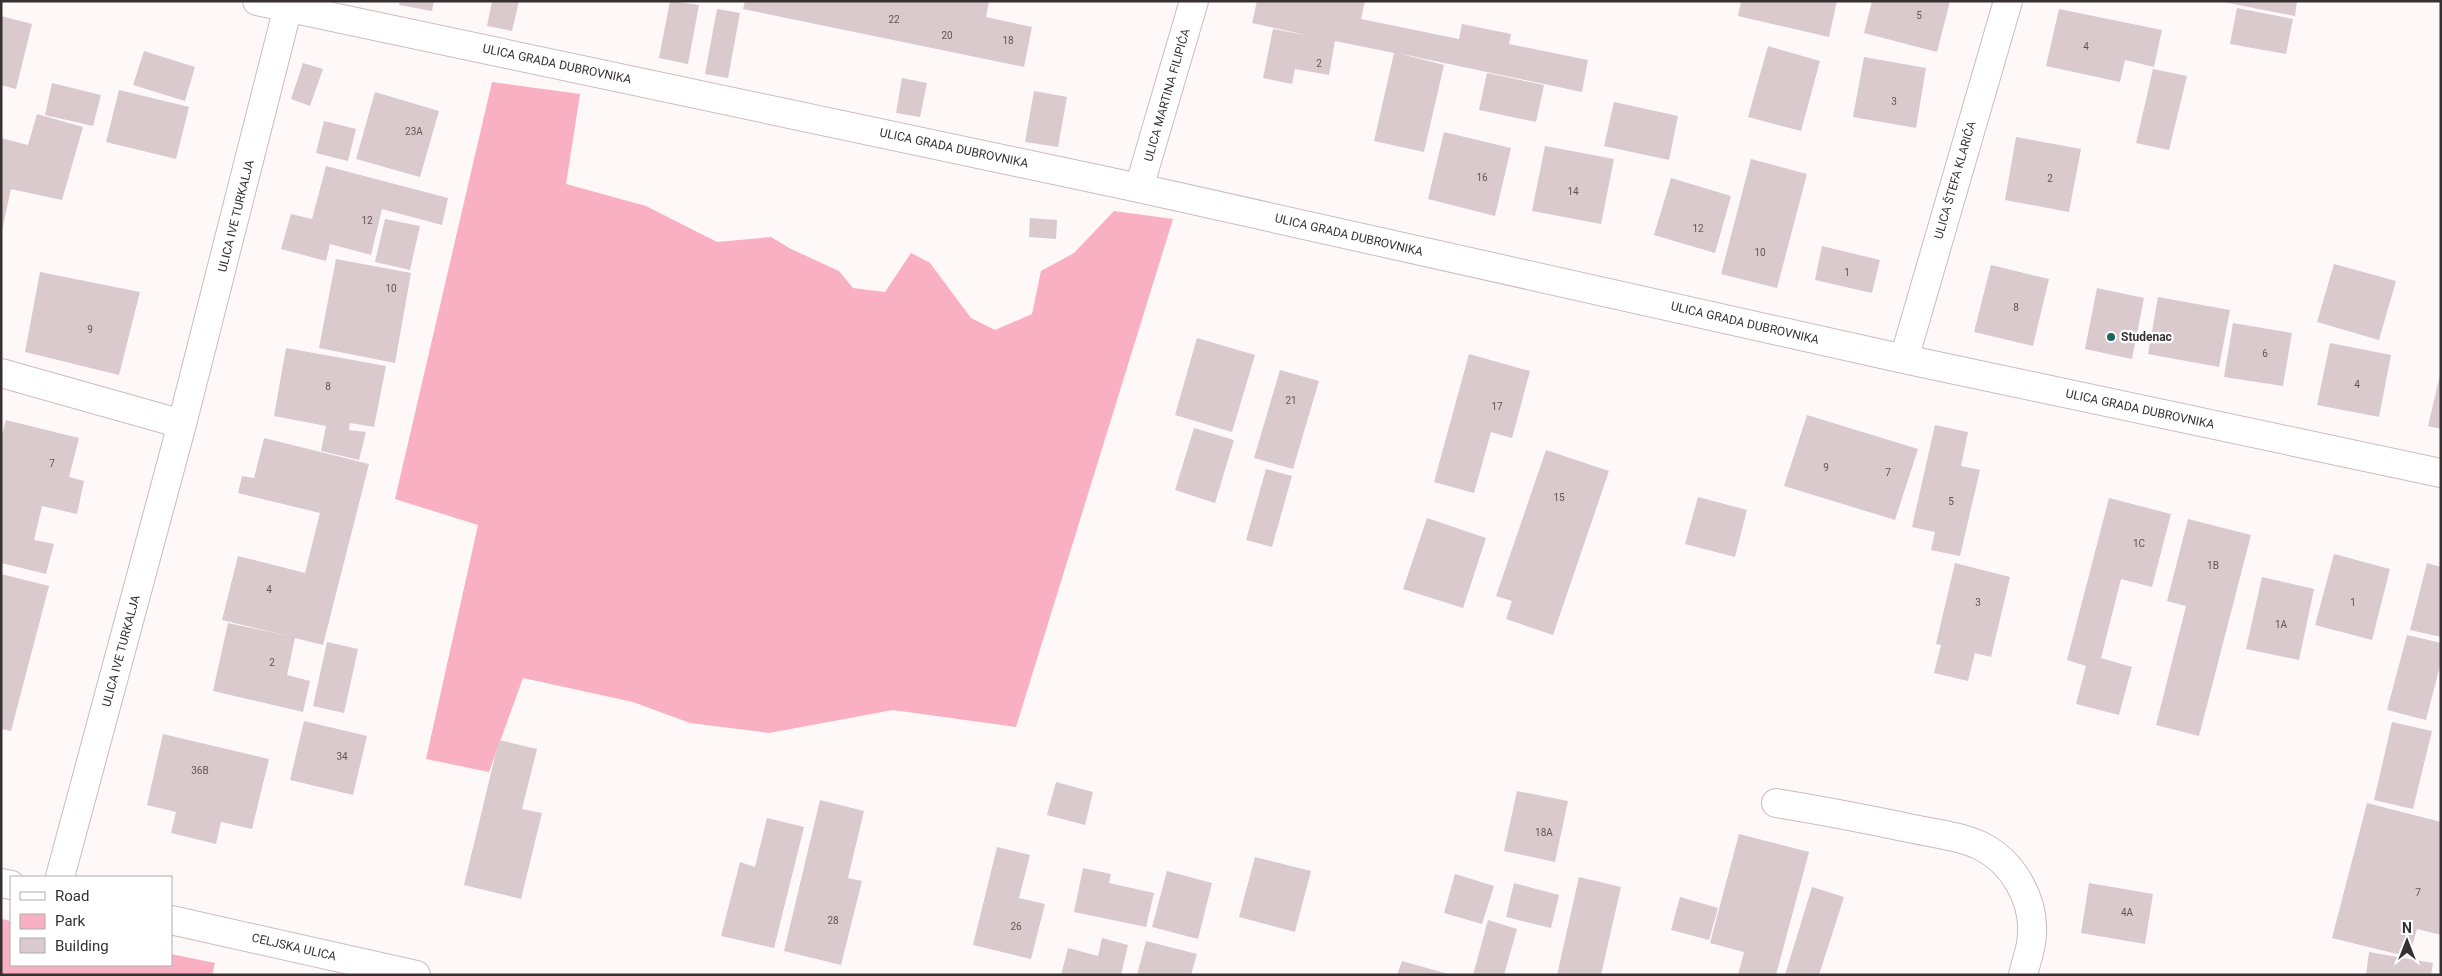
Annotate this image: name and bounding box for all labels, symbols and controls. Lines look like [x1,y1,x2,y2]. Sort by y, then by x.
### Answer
house number: 5 [1916,10,1922,21]
house number: 22 [888,14,900,25]
street label: ULICA MARTINA FILIPIĆA [1140,27,1193,163]
house number: 20 [941,30,953,41]
house number: 18 [1002,35,1014,46]
street label: ULICA GRADA DUBROVNIKA [481,41,633,87]
house number: 4 [2083,41,2089,52]
house number: 2 [1316,58,1322,69]
house number: 3 [1891,96,1897,107]
street label: ULICA ŠTEFA KLARIĆA [1931,119,1979,241]
street label: ULICA GRADA DUBROVNIKA [878,125,1030,171]
house number: 23A [405,126,423,137]
street label: ULICA IVE TURKALJA [215,158,257,274]
house number: 16 [1476,172,1488,183]
house number: 2 [2047,173,2053,184]
house number: 14 [1567,186,1579,197]
street label: ULICA GRADA DUBROVNIKA [1274,211,1425,259]
house number: 12 [361,215,373,226]
house number: 12 [1692,223,1704,234]
house number: 10 [1754,247,1766,258]
house number: 1 [1844,267,1850,278]
house number: 10 [385,283,397,294]
street label: ULICA GRADA DUBROVNIKA [1670,299,1821,347]
house number: 8 [2013,302,2019,313]
house number: 9 [87,324,93,335]
place label: Studenac [2121,330,2172,344]
marker: Studenac [2105,331,2117,343]
house number: 6 [2262,348,2268,359]
house number: 4 [2354,379,2360,390]
house number: 8 [325,381,331,392]
street label: ULICA GRADA DUBROVNIKA [2064,386,2216,432]
house number: 21 [1285,395,1297,406]
house number: 17 [1491,401,1503,412]
house number: 7 [49,458,55,469]
house number: 9 [1823,462,1829,473]
house number: 7 [1885,467,1891,478]
house number: 15 [1553,492,1565,503]
house number: 5 [1948,496,1954,507]
house number: 1C [2133,538,2146,549]
house number: 1B [2207,560,2219,571]
house number: 4 [266,584,272,595]
street label: ULICA IVE TURKALJA [99,593,143,708]
house number: 3 [1975,597,1981,608]
house number: 1 [2350,597,2356,608]
house number: 1A [2275,619,2288,630]
house number: 2 [269,657,275,668]
house number: 34 [336,751,348,762]
house number: 36B [191,765,209,776]
house number: 18A [1535,827,1553,838]
legend [10,876,172,966]
text: Road [55,887,89,905]
house number: 7 [2415,887,2421,898]
house number: 4A [2121,907,2134,918]
text: Park [55,912,86,930]
house number: 28 [827,915,839,926]
north arrow [2382,916,2432,966]
text: N [2402,920,2412,936]
house number: 26 [1010,921,1022,932]
street label: CELJSKA ULICA [250,930,338,964]
text: Building [55,937,109,955]

